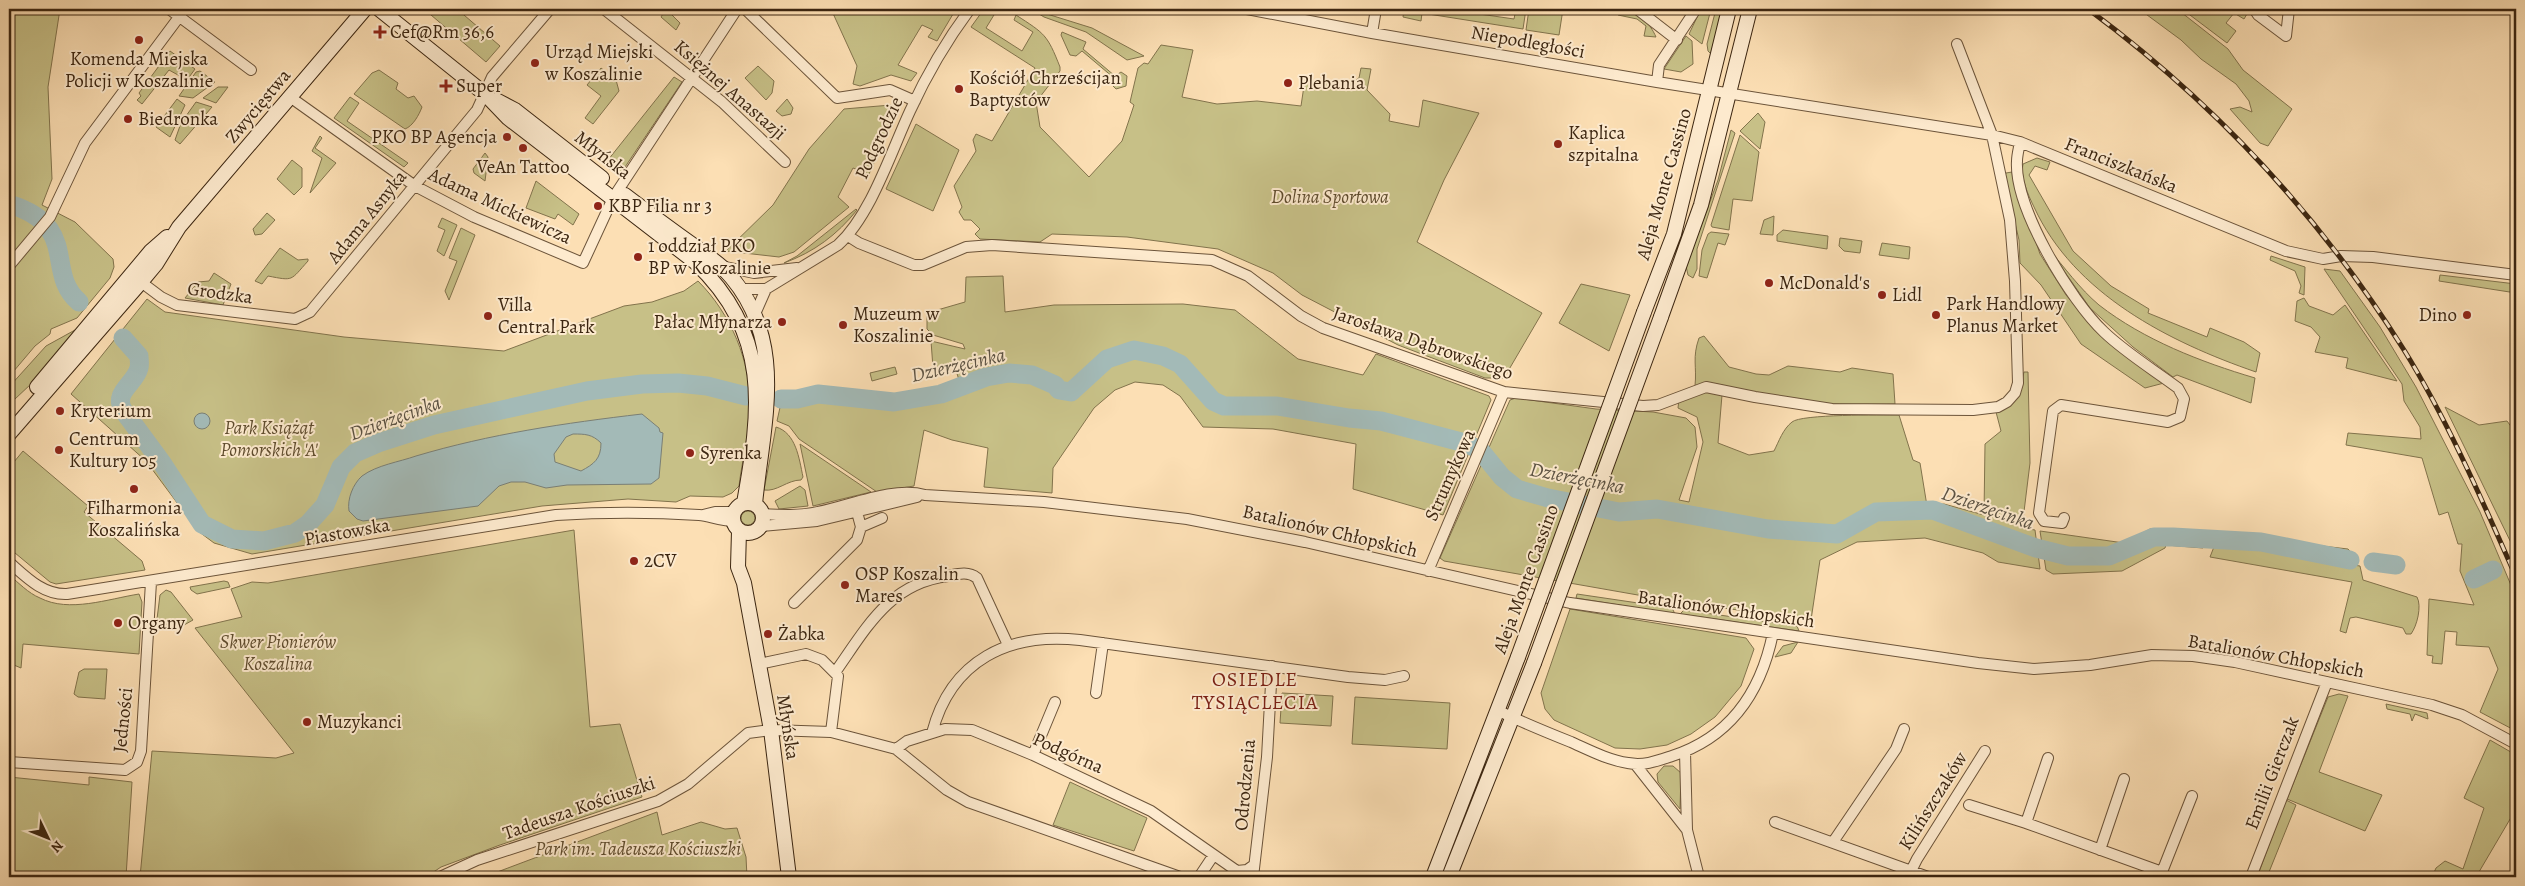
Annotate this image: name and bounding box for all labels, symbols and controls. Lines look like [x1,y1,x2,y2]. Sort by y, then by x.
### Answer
place label: Cef@Rm 36,6 [390,19,494,45]
street label: Niepodległości [1469,19,1587,65]
marker: Cef@Rm 36,6 [374,26,386,38]
marker: Komenda Miejska Policji w Koszalinie [133,34,145,46]
street label: Księżnej Anastazji [668,34,792,146]
place label: Urząd Miejski w Koszalinie [544,39,653,87]
place label: Komenda Miejska Policji w Koszalinie [65,46,213,94]
marker: Urząd Miejski w Koszalinie [529,57,541,69]
street label: Zwycięstwa [219,63,297,149]
place label: Kościół Chrześcijan Baptystów [969,65,1121,113]
place label: Plebania [1298,70,1365,96]
place label: Super [456,73,502,99]
marker: Plebania [1282,77,1294,89]
marker: Super [440,80,452,92]
marker: Kościół Chrześcijan Baptystów [953,83,965,95]
street label: Podgrodzie [849,93,909,183]
street label: Aleja Monte Cassino [1630,105,1698,264]
place label: Biedronka [138,106,218,132]
marker: Biedronka [122,113,134,125]
place label: Kaplica szpitalna [1568,120,1639,168]
place label: PKO BP Agencja [371,124,497,150]
street label: Młyńska [569,124,637,186]
marker: PKO BP Agencja [501,131,513,143]
street label: Franciszkańska [2061,131,2181,200]
marker: Kaplica szpitalna [1552,138,1564,150]
marker: VeAn Tattoo [517,142,529,154]
place label: VeAn Tattoo [475,154,570,180]
street label: Adama Mickiewicza [423,161,576,251]
street label: Adama Asnyka [321,165,413,270]
park label: Dolina Sportowa [1271,184,1389,210]
place label: KBP Filia nr 3 [608,193,712,219]
marker: KBP Filia nr 3 [592,200,604,212]
place label: 1 oddział PKO BP w Koszalinie [648,233,771,281]
marker: 1 oddział PKO BP w Koszalinie [632,251,644,263]
place label: McDonald's [1779,270,1870,296]
street label: Grodzka [186,276,254,310]
marker: McDonald's [1763,277,1775,289]
place label: Lidl [1892,282,1922,308]
marker: Lidl [1876,289,1888,301]
place label: Park Handlowy Planus Market [1946,291,2065,339]
place label: Villa Central Park [497,292,595,340]
street label: Jarosława Dąbrowskiego [1329,300,1517,386]
place label: Muzeum w Koszalinie [853,301,940,349]
place label: Dino [2418,302,2457,328]
place label: Pałac Młynarza [653,309,772,335]
marker: Park Handlowy Planus Market [1930,309,1942,321]
marker: Dino [2461,309,2473,321]
marker: Villa Central Park [482,310,494,322]
marker: Pałac Młynarza [776,316,788,328]
marker: Muzeum w Koszalinie [837,319,849,331]
water label: Dzierżęcinka [908,341,1008,389]
water label: Dzierżęcinka [345,389,445,447]
place label: Kryterium [70,398,152,424]
marker: Kryterium [54,405,66,417]
park label: Park Książąt Pomorskich 'A' [220,415,318,463]
street label: Strumykowa [1418,425,1482,525]
place label: Centrum Kultury 105 [69,426,157,474]
place label: Syrenka [700,440,762,466]
marker: Centrum Kultury 105 [53,444,65,456]
marker: Syrenka [684,447,696,459]
water label: Dzierżęcinka [1527,456,1627,500]
water label: Dzierżęcinka [1938,480,2038,536]
marker: Filharmonia Koszalińska [128,483,140,495]
place label: Filharmonia Koszalińska [86,495,182,543]
street label: Batalionów Chłopskich [1240,498,1420,564]
street label: Aleja Monte Cassino [1487,501,1565,658]
street label: Piastowska [302,512,392,552]
place label: 2CV [644,548,677,574]
marker: 2CV [628,555,640,567]
place label: OSP Koszalin Mares [855,561,959,609]
marker: OSP Koszalin Mares [839,579,851,591]
street label: Batalionów Chłopskich [1636,584,1816,634]
place label: Organy [128,610,186,636]
marker: Organy [112,617,124,629]
place label: Żabka [778,621,825,647]
marker: Żabka [762,628,774,640]
street label: Batalionów Chłopskich [2186,628,2366,684]
park label: Skwer Pionierów Koszalina [220,629,336,677]
district label: OSIEDLE TYSIĄCLECIA [1192,666,1318,716]
street label: Jedności [107,686,139,754]
street label: Młyńska [770,692,806,762]
place label: Muzykanci [317,709,402,735]
street label: Emilii Gierczak [2238,712,2306,833]
marker: Muzykanci [301,716,313,728]
street label: Podgórna [1029,726,1108,780]
street label: Odrodzenia [1228,738,1262,832]
street label: Kilińszczaków [1892,746,1974,855]
street label: Tadeusza Kościuszki [499,770,659,846]
north arrow [22,814,72,864]
text: N [47,836,68,857]
park label: Park im. Tadeusza Kościuszki [535,836,741,862]

